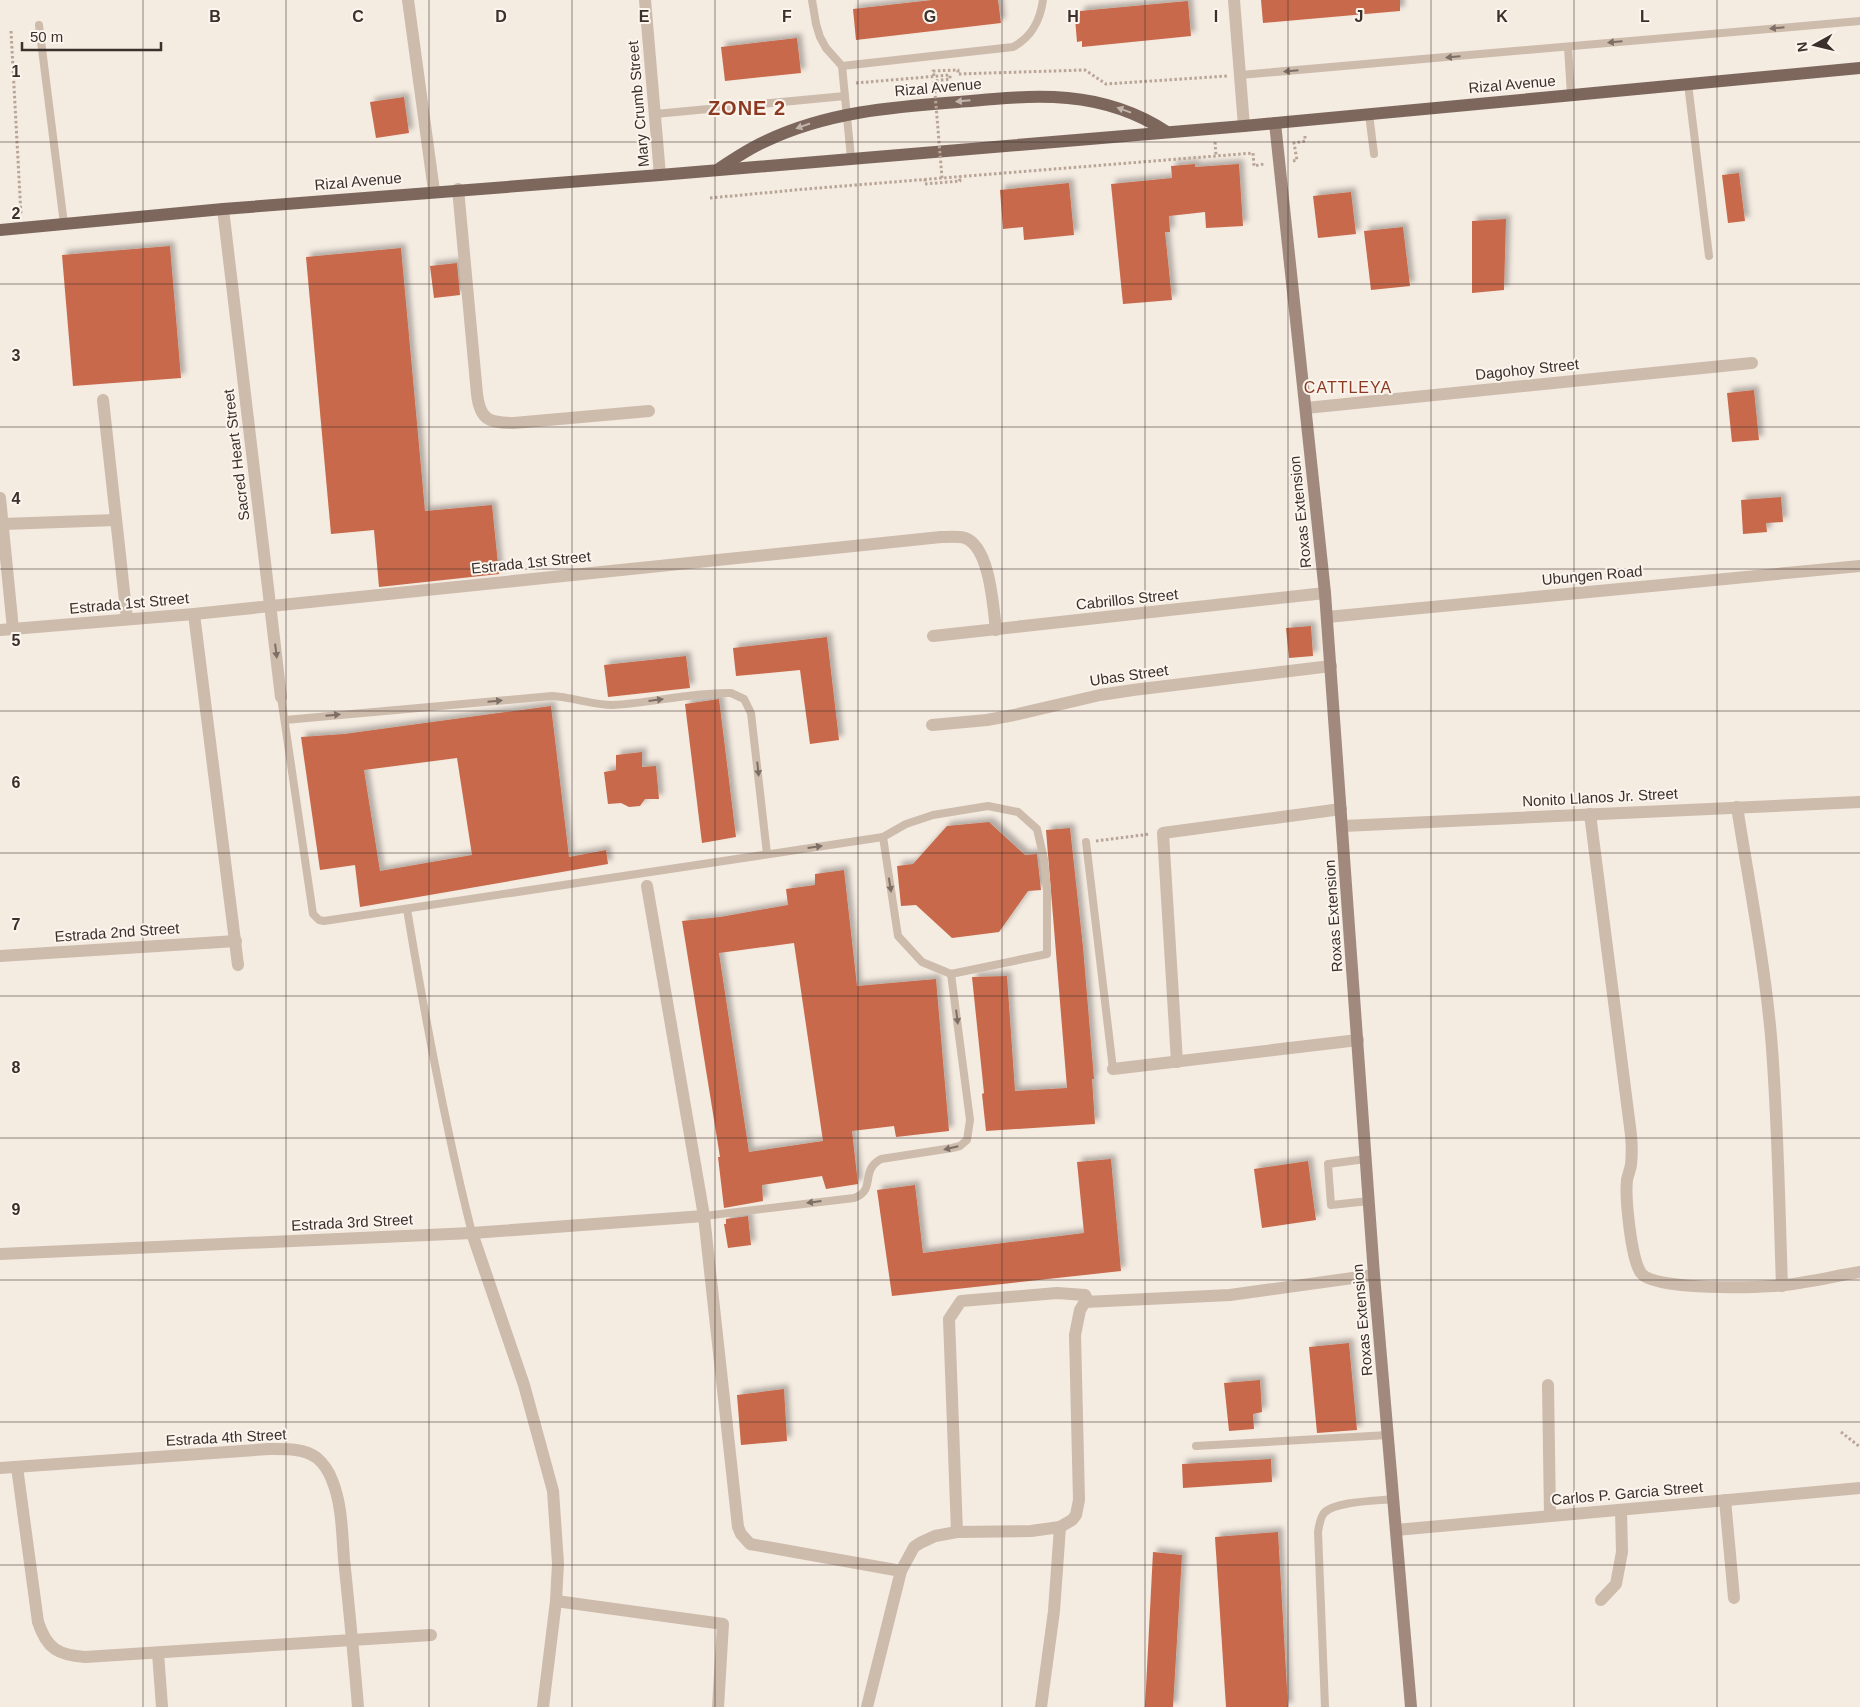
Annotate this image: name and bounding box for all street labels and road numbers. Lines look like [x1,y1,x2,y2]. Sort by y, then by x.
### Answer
street label: Mary Crumb Street [624,39,652,168]
street label: Rizal Avenue [1468,72,1556,96]
street label: Rizal Avenue [894,75,982,99]
street label: Rizal Avenue [314,169,402,193]
street label: Dagohoy Street [1474,355,1581,383]
street label: Sacred Heart Street [219,387,253,522]
street label: Roxas Extension [1286,455,1314,569]
street label: Estrada 1st Street [470,547,592,577]
street label: Ubungen Road [1541,562,1643,588]
street label: Cabrillos Street [1075,585,1180,613]
street label: Estrada 1st Street [68,589,190,617]
street label: Ubas Street [1089,661,1170,689]
street label: Nonito Llanos Jr. Street [1522,784,1679,810]
street label: Roxas Extension [1321,859,1345,973]
street label: Estrada 2nd Street [54,919,181,945]
street label: Estrada 3rd Street [291,1210,414,1234]
street label: Roxas Extension [1349,1263,1375,1377]
street label: Estrada 4th Street [165,1425,288,1449]
street label: Carlos P. Garcia Street [1550,1478,1704,1508]

